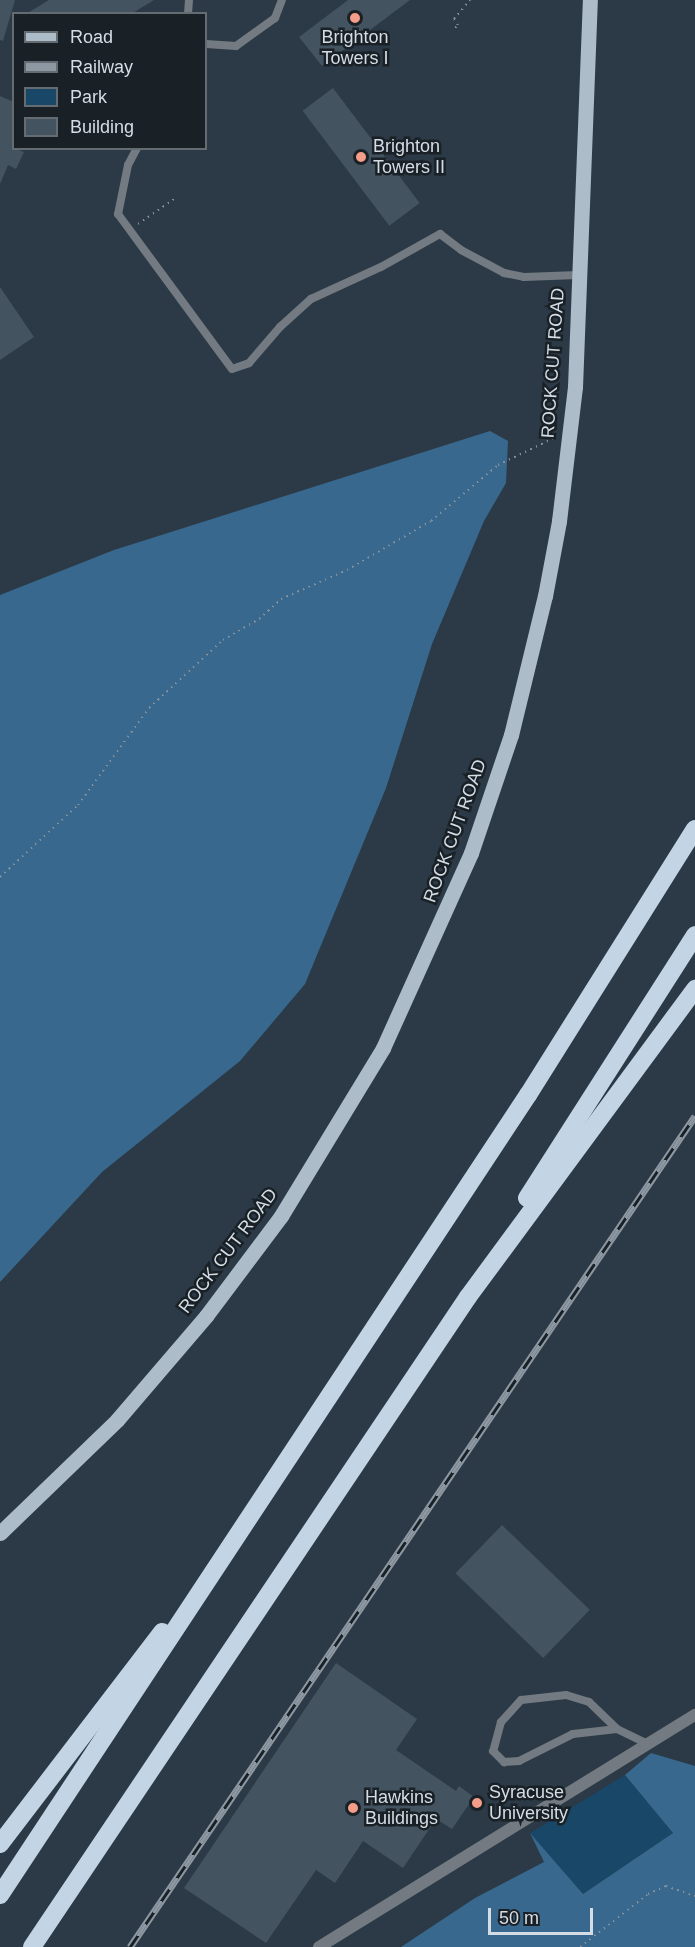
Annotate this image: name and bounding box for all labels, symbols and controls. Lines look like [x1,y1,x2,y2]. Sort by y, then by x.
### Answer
marker: Brighton Towers I [348,11,362,25]
legend [12,12,207,150]
text: Road [70,27,113,47]
place label: Brighton Towers I [321,27,389,70]
text: Railway [70,57,133,77]
text: Park [70,87,107,107]
text: Building [70,117,134,137]
place label: Brighton Towers II [373,136,445,178]
marker: Brighton Towers II [354,150,368,164]
street label: ROCK CUT ROAD [537,287,569,439]
street label: ROCK CUT ROAD [419,756,491,906]
street label: ROCK CUT ROAD [174,1184,282,1318]
place label: Syracuse University [489,1782,568,1824]
place label: Hawkins Buildings [365,1787,438,1830]
marker: Syracuse University [470,1796,484,1810]
marker: Hawkins Buildings [346,1801,360,1815]
scale bar [491,1896,596,1934]
text: 50 m [499,1908,539,1928]

